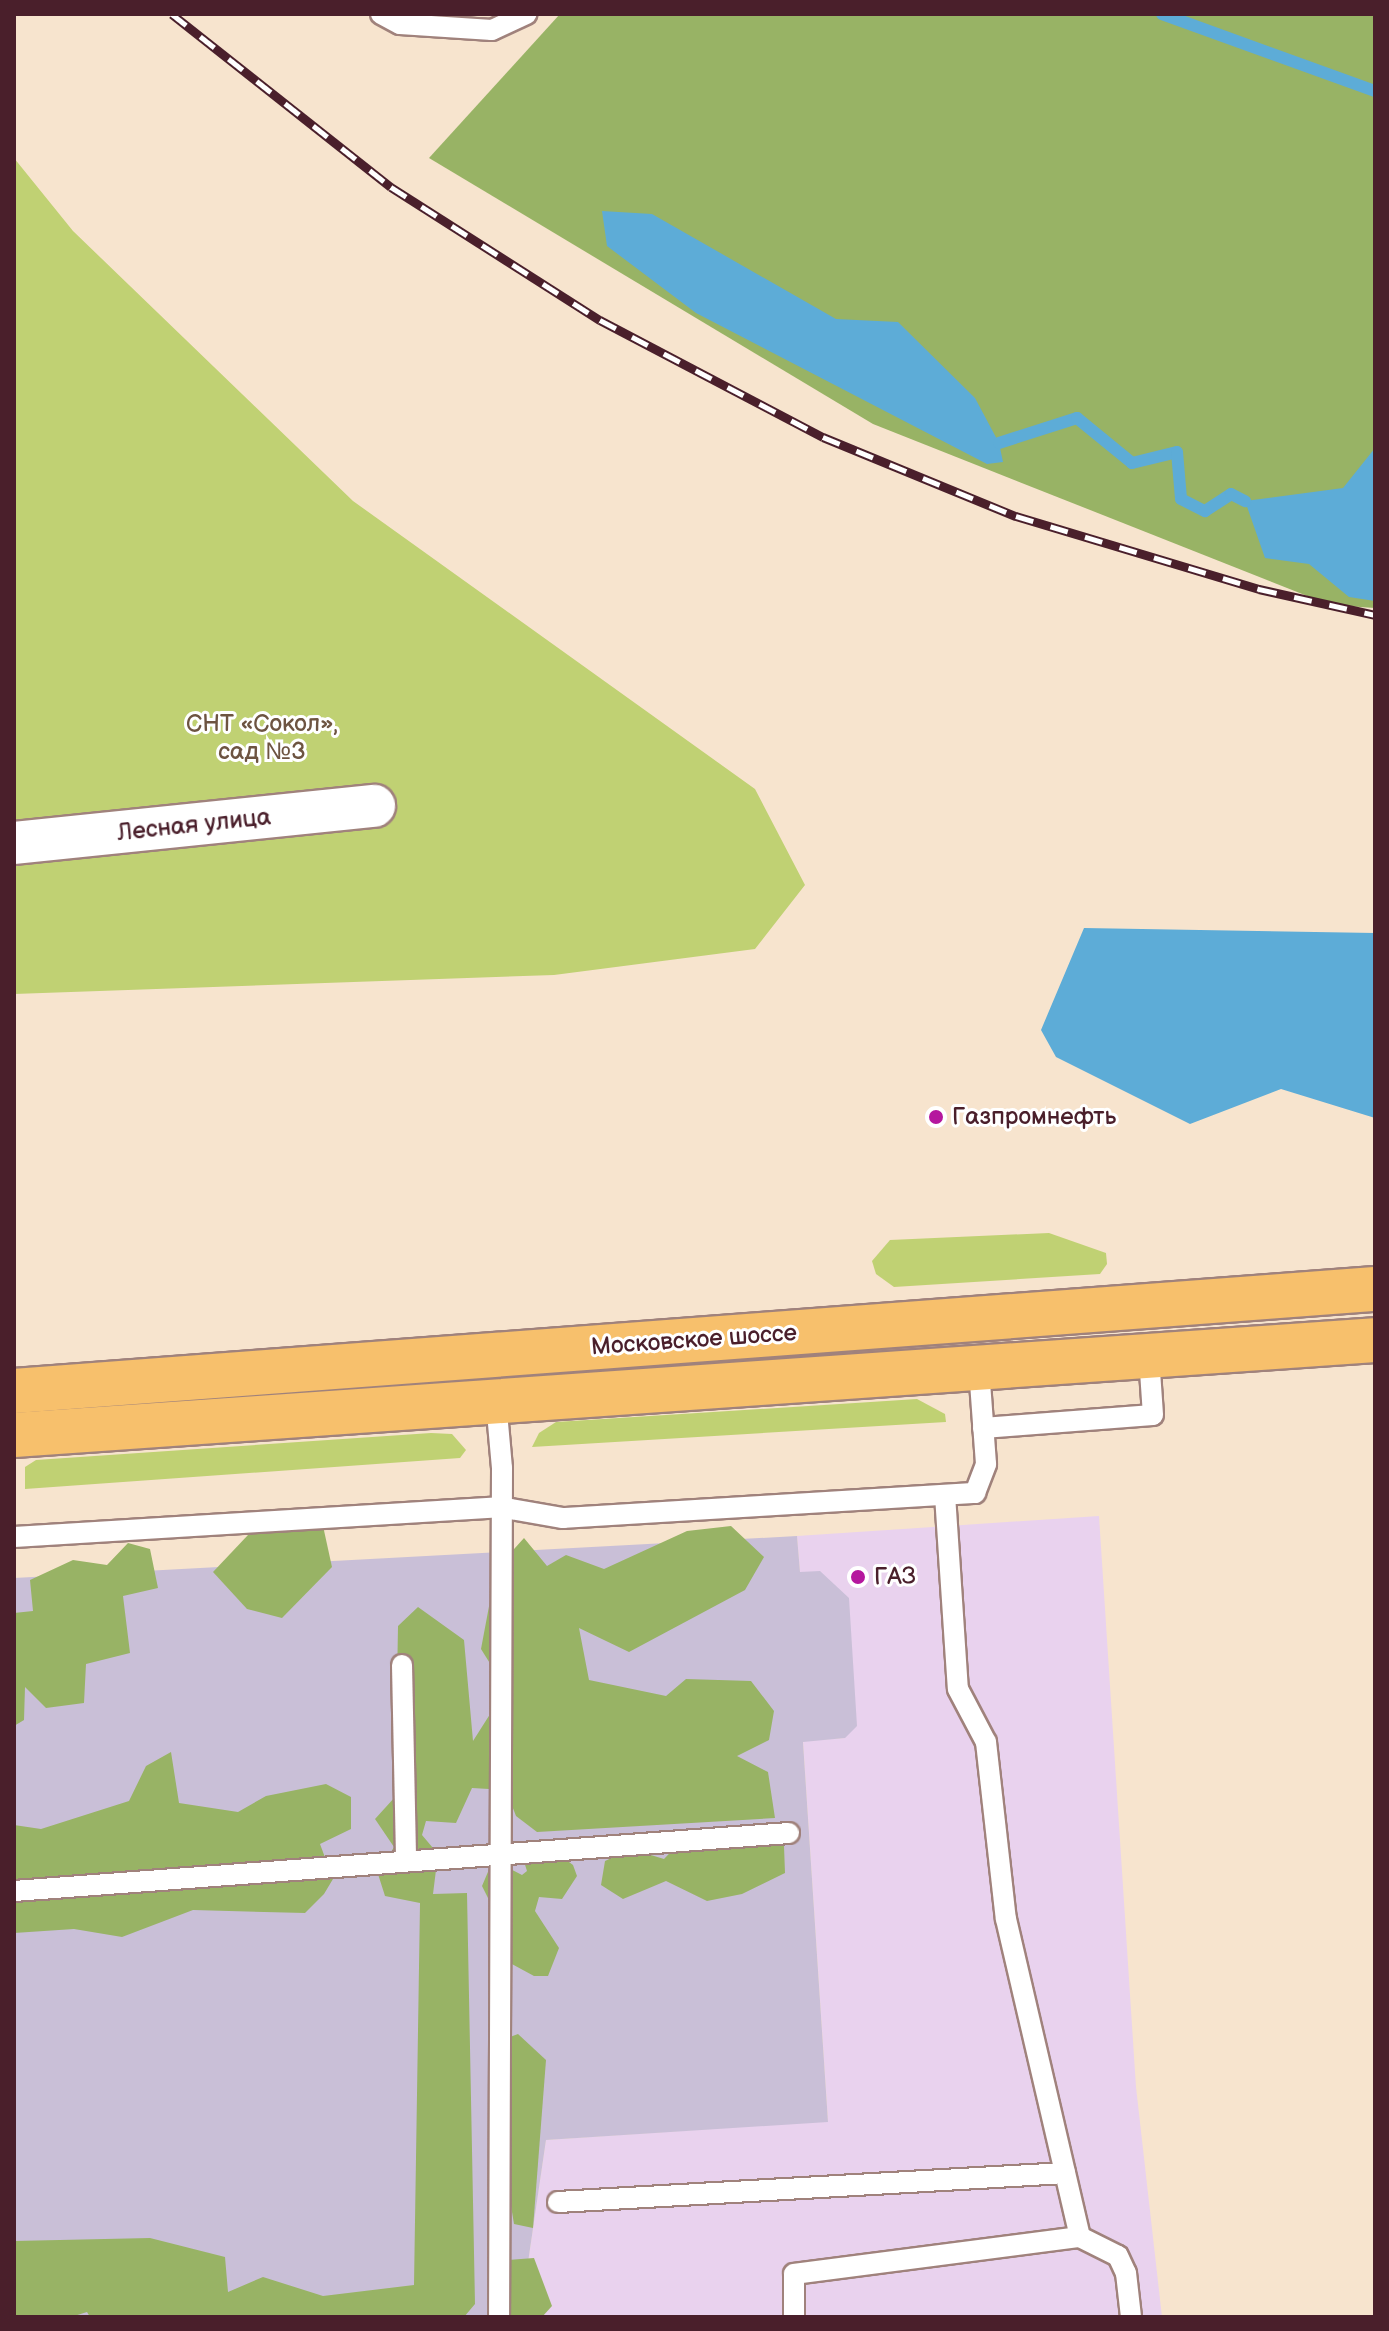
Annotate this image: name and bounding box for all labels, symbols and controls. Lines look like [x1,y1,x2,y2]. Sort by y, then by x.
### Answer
park label: СНТ «Сокол», сад №3 [186,710,338,766]
street label: Лесная улица [116,803,272,847]
place label: Газпромнефть [952,1103,1116,1131]
marker: Газпромнефть [927,1108,945,1126]
street label: Московское шоссе [590,1318,798,1362]
place label: ГАЗ [874,1563,916,1591]
marker: ГАЗ [849,1568,867,1586]

